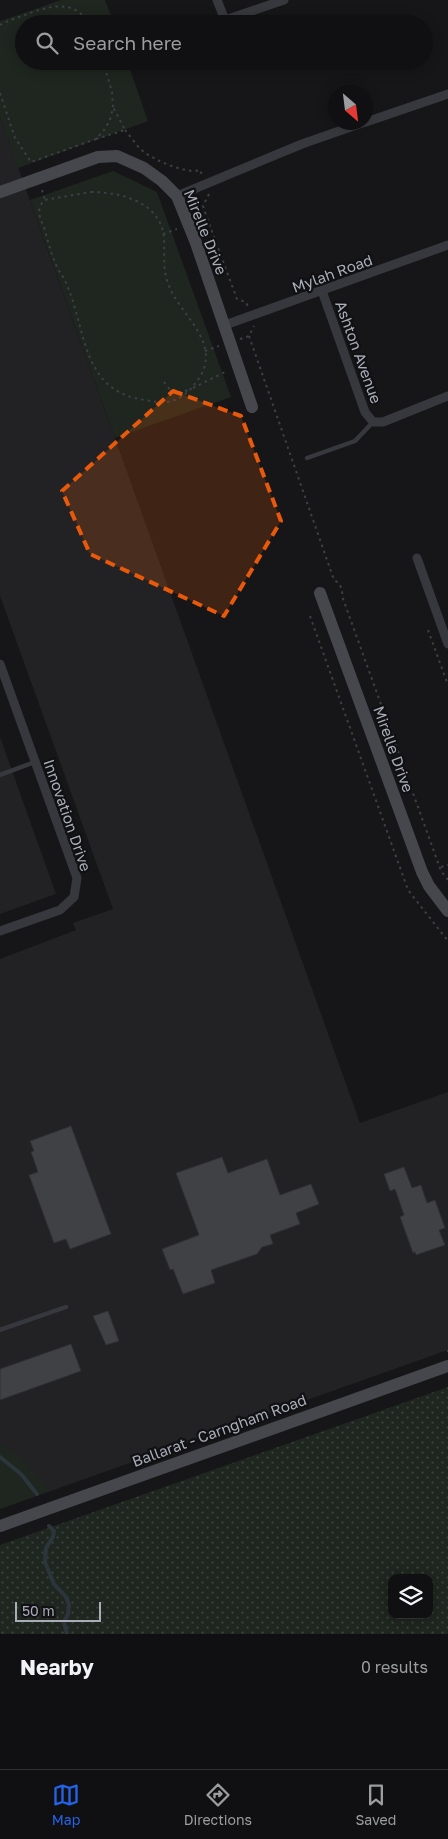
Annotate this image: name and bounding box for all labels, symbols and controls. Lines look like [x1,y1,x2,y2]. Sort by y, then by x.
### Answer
search box [15,15,433,70]
icon: search [33,29,61,57]
text: Search here [73,31,182,54]
north arrow [328,85,373,130]
street label: Mirelle Drive [181,187,231,278]
street label: Mylah Road [289,250,375,296]
street label: Ashton Avenue [332,298,386,406]
street label: Mirelle Drive [370,703,418,795]
street label: Innovation Drive [40,757,96,874]
street label: Ballarat - Carngham Road [129,1390,309,1470]
map controls [388,1574,433,1619]
button: layers [388,1574,433,1619]
scale bar [15,1599,101,1622]
text: 50 m [22,1602,55,1619]
text: Nearby [20,1654,94,1680]
text: 0 results [361,1657,428,1677]
tab: Map [52,1781,80,1828]
tab: Directions [184,1781,252,1828]
tab: Saved [355,1781,396,1828]

